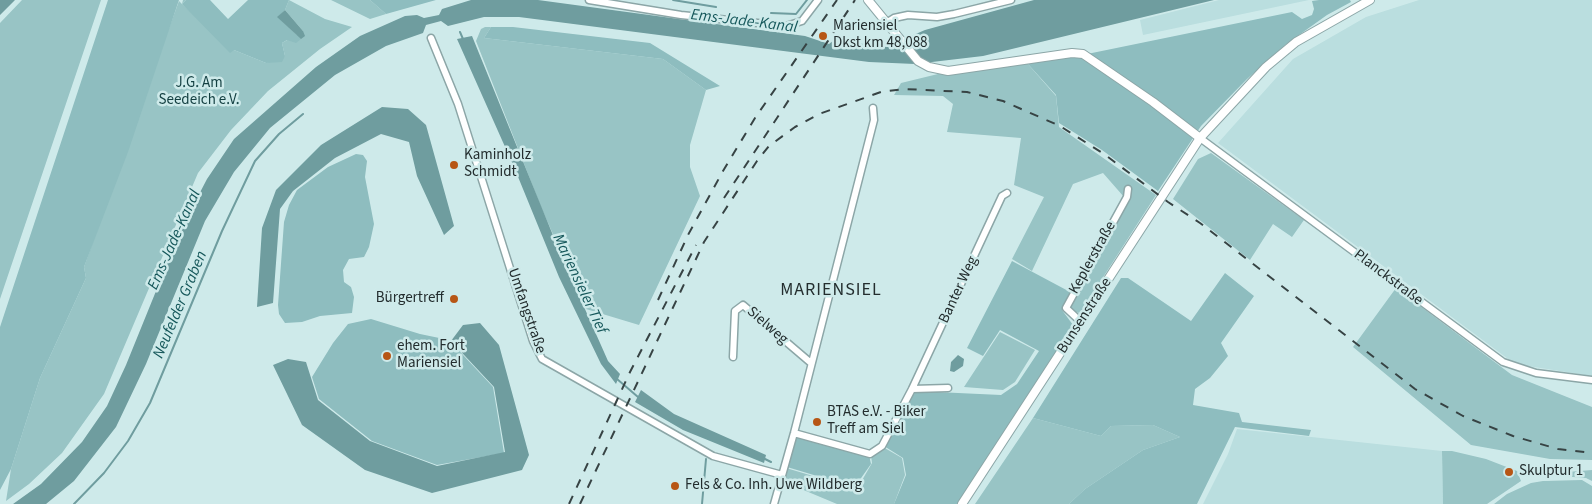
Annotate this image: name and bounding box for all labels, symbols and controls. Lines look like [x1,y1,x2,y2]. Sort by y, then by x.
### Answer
water label: Ems-Jade-Kanal [690,6,798,38]
place label: Mariensiel Dkst km 48,088 [833,18,928,53]
marker: Mariensiel Dkst km 48,088 [817,30,829,42]
park label: J.G. Am Seedeich e.V. [158,75,240,110]
place label: Kaminholz Schmidt [464,147,531,182]
marker: Kaminholz Schmidt [448,159,460,171]
water label: Ems-Jade-Kanal [144,187,206,293]
street label: Keplerstraße [1066,219,1120,297]
water label: Mariensieler Tief [548,231,610,337]
street label: Planckstraße [1350,246,1426,310]
water label: Neufelder Graben [150,248,212,362]
street label: Banter Weg [936,254,982,326]
street label: Umfangstraße [503,266,549,356]
street label: Bunsenstraße [1054,275,1116,357]
district label: MARIENSIEL [779,280,883,302]
place label: Bürgertreff [376,290,444,308]
marker: Bürgertreff [448,293,460,305]
street label: Sielweg [743,303,791,349]
place label: ehem. Fort Mariensiel [397,338,465,373]
marker: ehem. Fort Mariensiel [381,350,393,362]
place label: BTAS e.V. - Biker Treff am Siel [827,404,926,439]
marker: BTAS e.V. - Biker Treff am Siel [811,416,823,428]
place label: Skulptur 1 [1519,463,1583,481]
marker: Skulptur 1 [1503,466,1515,478]
place label: Fels & Co. Inh. Uwe Wildberg [685,477,862,495]
marker: Fels & Co. Inh. Uwe Wildberg [669,480,681,492]

